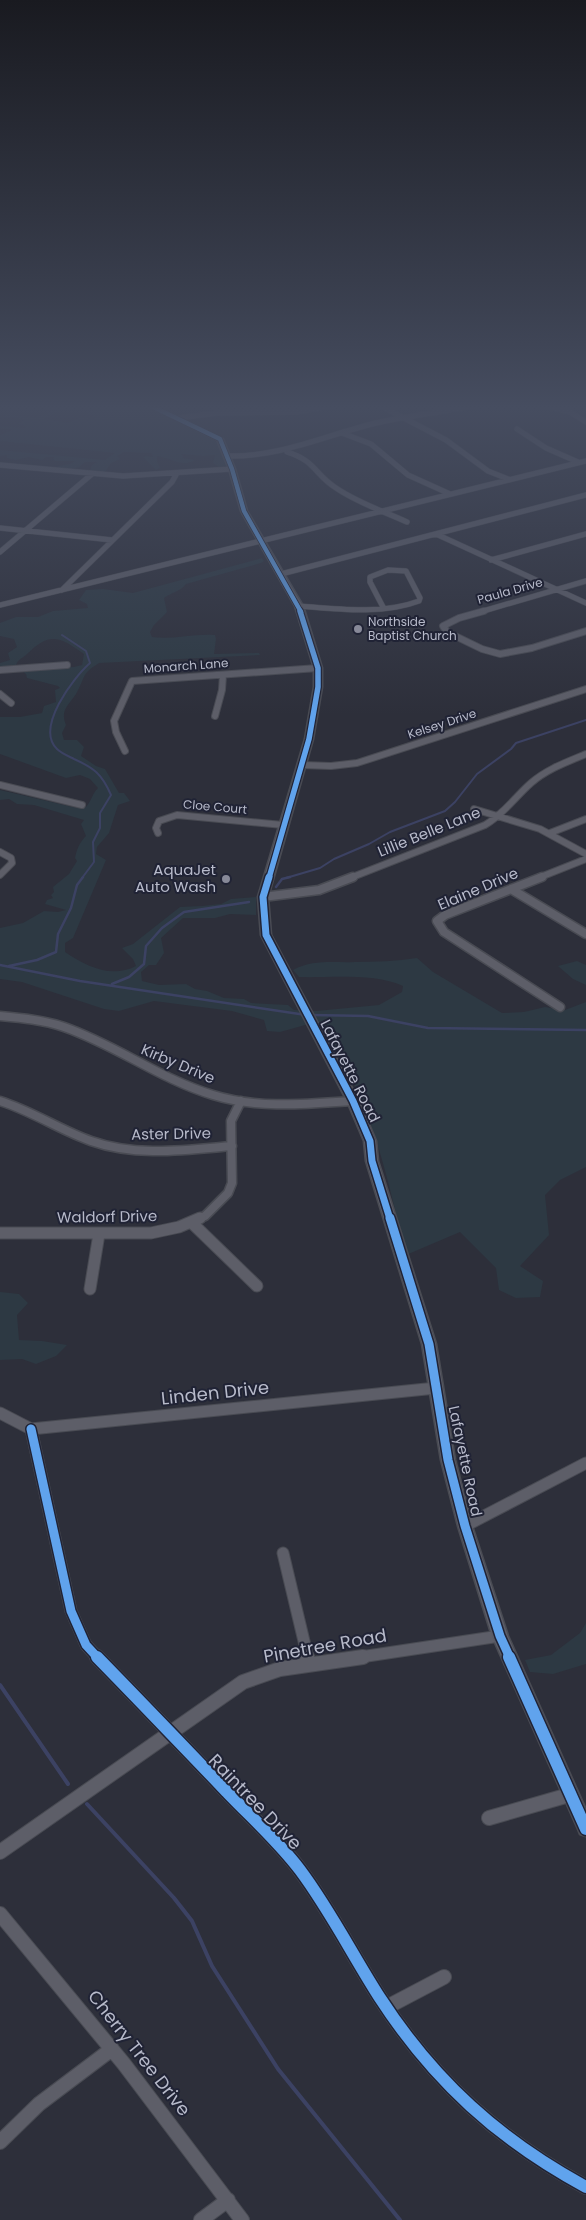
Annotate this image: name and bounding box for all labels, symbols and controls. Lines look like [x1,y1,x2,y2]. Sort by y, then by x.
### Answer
street label: Paula Drive [475,573,544,608]
place label: Northside Baptist Church [368,613,457,644]
marker: Northside Baptist Church [352,623,364,635]
street label: Monarch Lane [143,654,229,677]
street label: Kelsey Drive [405,704,478,743]
street label: Cloe Court [182,795,248,818]
street label: Lillie Belle Lane [374,801,483,862]
place label: AquaJet Auto Wash [135,859,216,897]
street label: Elaine Drive [434,862,521,915]
marker: AquaJet Auto Wash [220,873,232,885]
street label: Lafayette Road [316,1016,385,1126]
street label: Kirby Drive [138,1039,218,1089]
street label: Aster Drive [131,1122,211,1145]
street label: Waldorf Drive [57,1205,157,1228]
street label: Linden Drive [160,1374,270,1411]
street label: Lafayette Road [444,1404,487,1518]
street label: Pinetree Road [261,1622,389,1669]
street label: Raintree Drive [203,1748,308,1855]
street label: Cherry Tree Drive [82,1984,197,2121]

